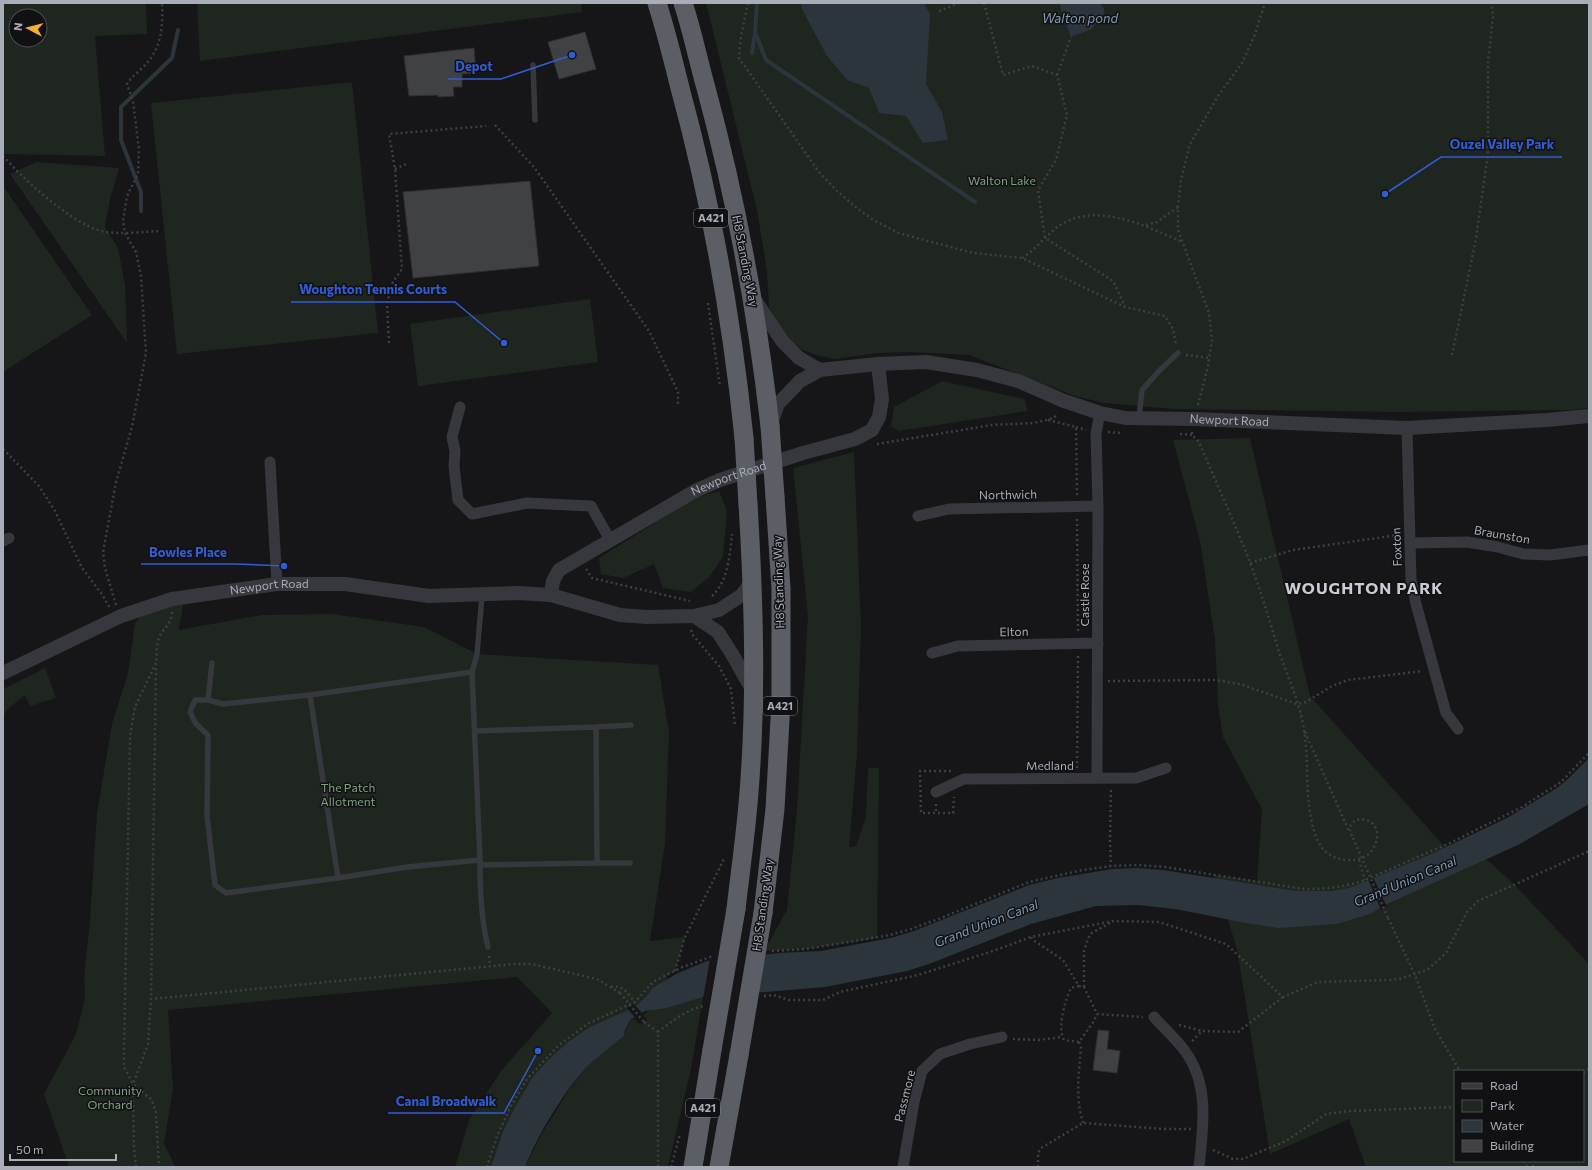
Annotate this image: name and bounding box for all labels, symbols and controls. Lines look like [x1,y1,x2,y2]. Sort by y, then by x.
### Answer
north arrow [8,8,48,48]
water label: Walton pond [1042,10,1119,26]
text: N [11,22,25,32]
callout: Depot [448,54,501,79]
text: Depot [455,58,493,74]
callout: Ouzel Valley Park [1441,132,1562,157]
text: Ouzel Valley Park [1450,136,1555,152]
park label: Walton Lake [968,173,1036,187]
road number: A421 [694,209,728,227]
street label: H8 Standing Way [730,214,762,308]
callout: Woughton Tennis Courts [291,277,455,302]
text: Woughton Tennis Courts [299,281,447,297]
street label: Newport Road [1189,411,1269,428]
street label: Newport Road [689,457,768,498]
street label: Northwich [979,486,1037,502]
street label: Braunston [1473,522,1531,546]
street label: Foxton [1388,527,1404,567]
street label: H8 Standing Way [769,535,787,629]
callout: Bowles Place [141,539,235,564]
text: Bowles Place [149,544,227,560]
street label: Castle Rose [1077,563,1091,627]
street label: Newport Road [229,576,309,597]
district label: WOUGHTON PARK [1284,578,1444,597]
street label: Elton [999,624,1029,638]
road number: A421 [763,697,797,715]
street label: Medland [1026,758,1074,772]
park label: The Patch Allotment [321,780,376,808]
water label: Grand Union Canal [1351,852,1459,910]
street label: H8 Standing Way [749,858,775,952]
water label: Grand Union Canal [932,896,1041,950]
street label: Passmore [891,1068,917,1123]
legend [1454,1070,1584,1162]
text: Road [1490,1078,1518,1092]
park label: Community Orchard [78,1083,142,1111]
callout: Canal Broadwalk [388,1088,504,1113]
text: Canal Broadwalk [396,1093,497,1109]
text: Park [1490,1098,1516,1112]
road number: A421 [686,1099,720,1117]
text: Water [1490,1118,1524,1132]
scale bar [10,1136,116,1162]
text: Building [1490,1138,1534,1152]
text: 50 m [16,1142,44,1156]

